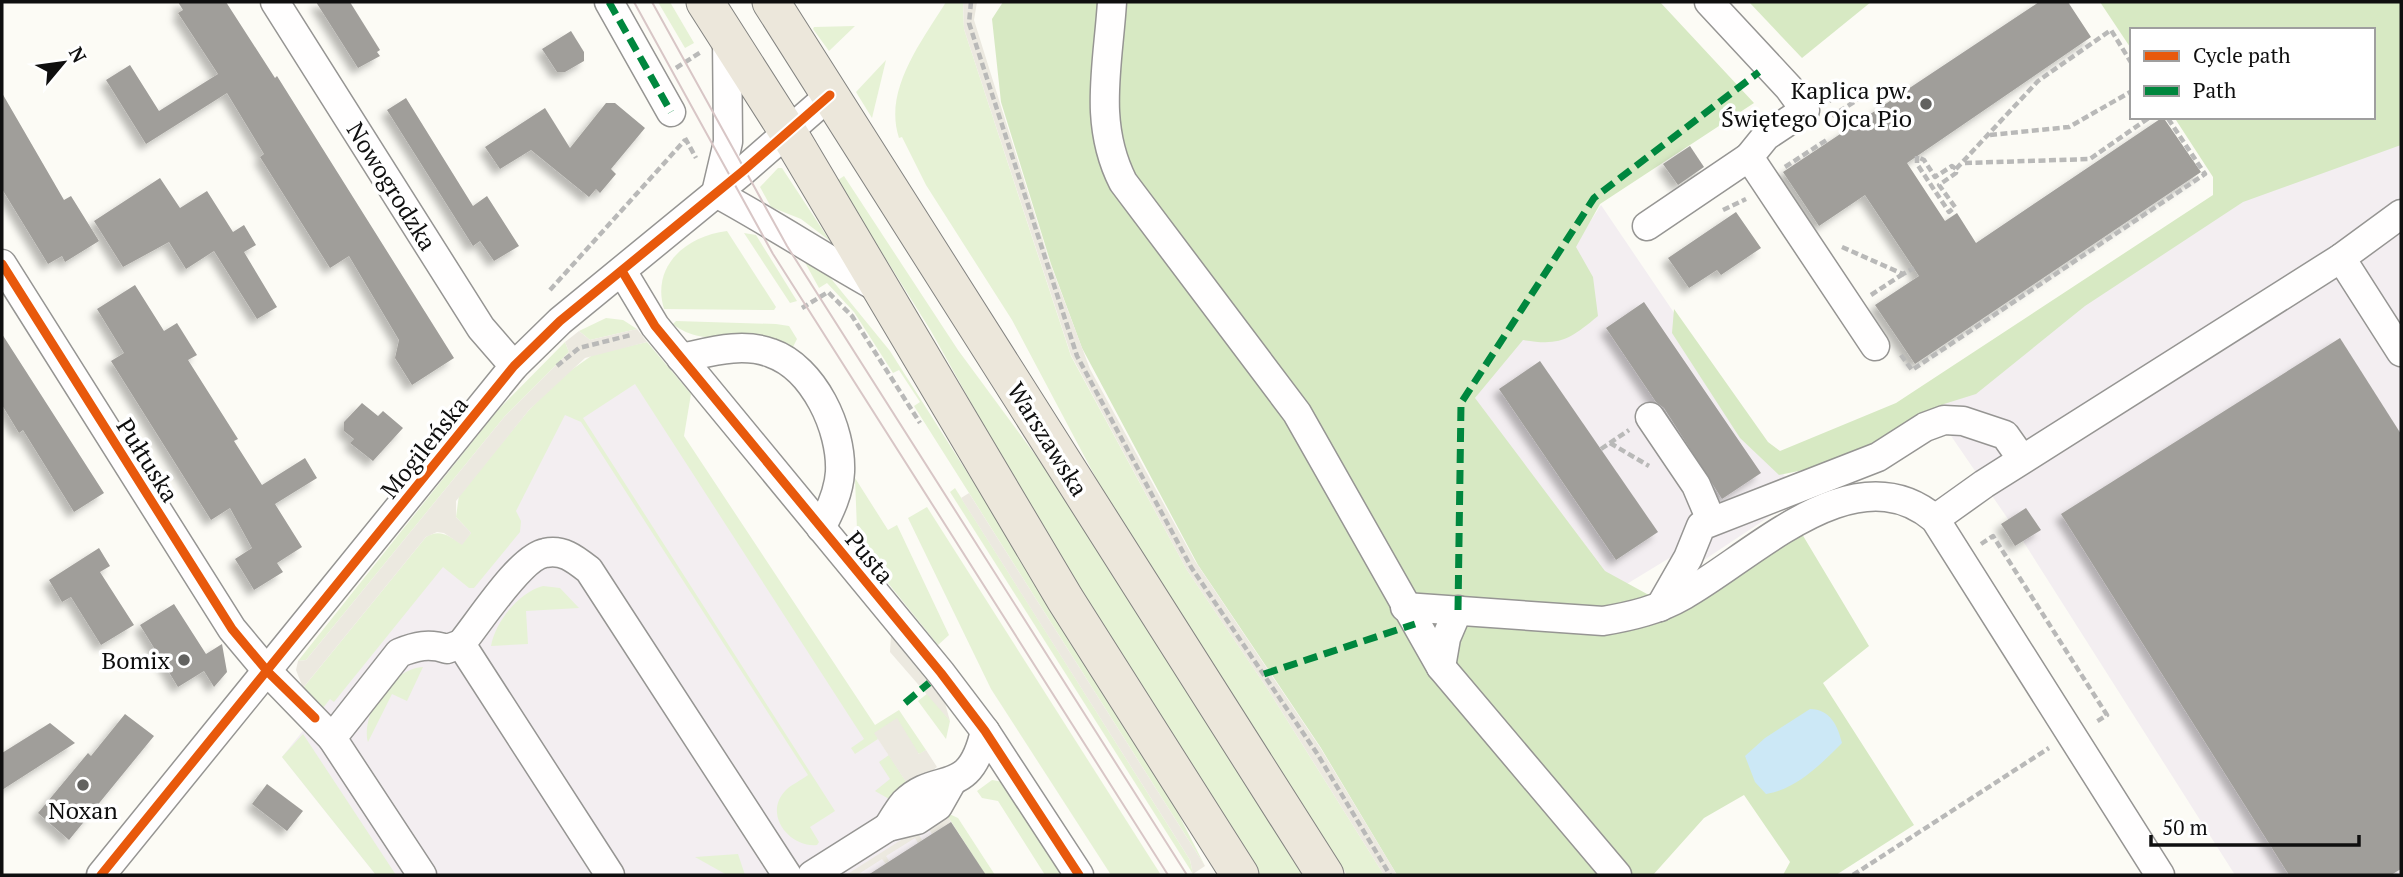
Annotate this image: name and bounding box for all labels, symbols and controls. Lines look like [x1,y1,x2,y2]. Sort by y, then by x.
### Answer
north arrow [28,28,98,98]
legend [2130,28,2375,119]
text: Cycle path [2193,41,2291,69]
text: N [64,42,93,67]
place label: Kaplica pw. Świętego Ojca Pio [1721,74,1912,134]
text: Path [2193,76,2236,104]
marker: Kaplica pw. Świętego Ojca Pio [1918,96,1934,112]
street label: Nowogrodzka [340,116,444,256]
street label: Warszawska [1000,376,1096,502]
street label: Mogileńska [373,389,475,505]
street label: Pułtuska [110,412,186,508]
street label: Pusta [839,524,901,590]
place label: Bomix [102,644,171,676]
marker: Bomix [176,652,192,668]
marker: Noxan [75,777,91,793]
place label: Noxan [48,794,118,826]
scale bar [2151,804,2359,848]
text: 50 m [2162,813,2208,841]

